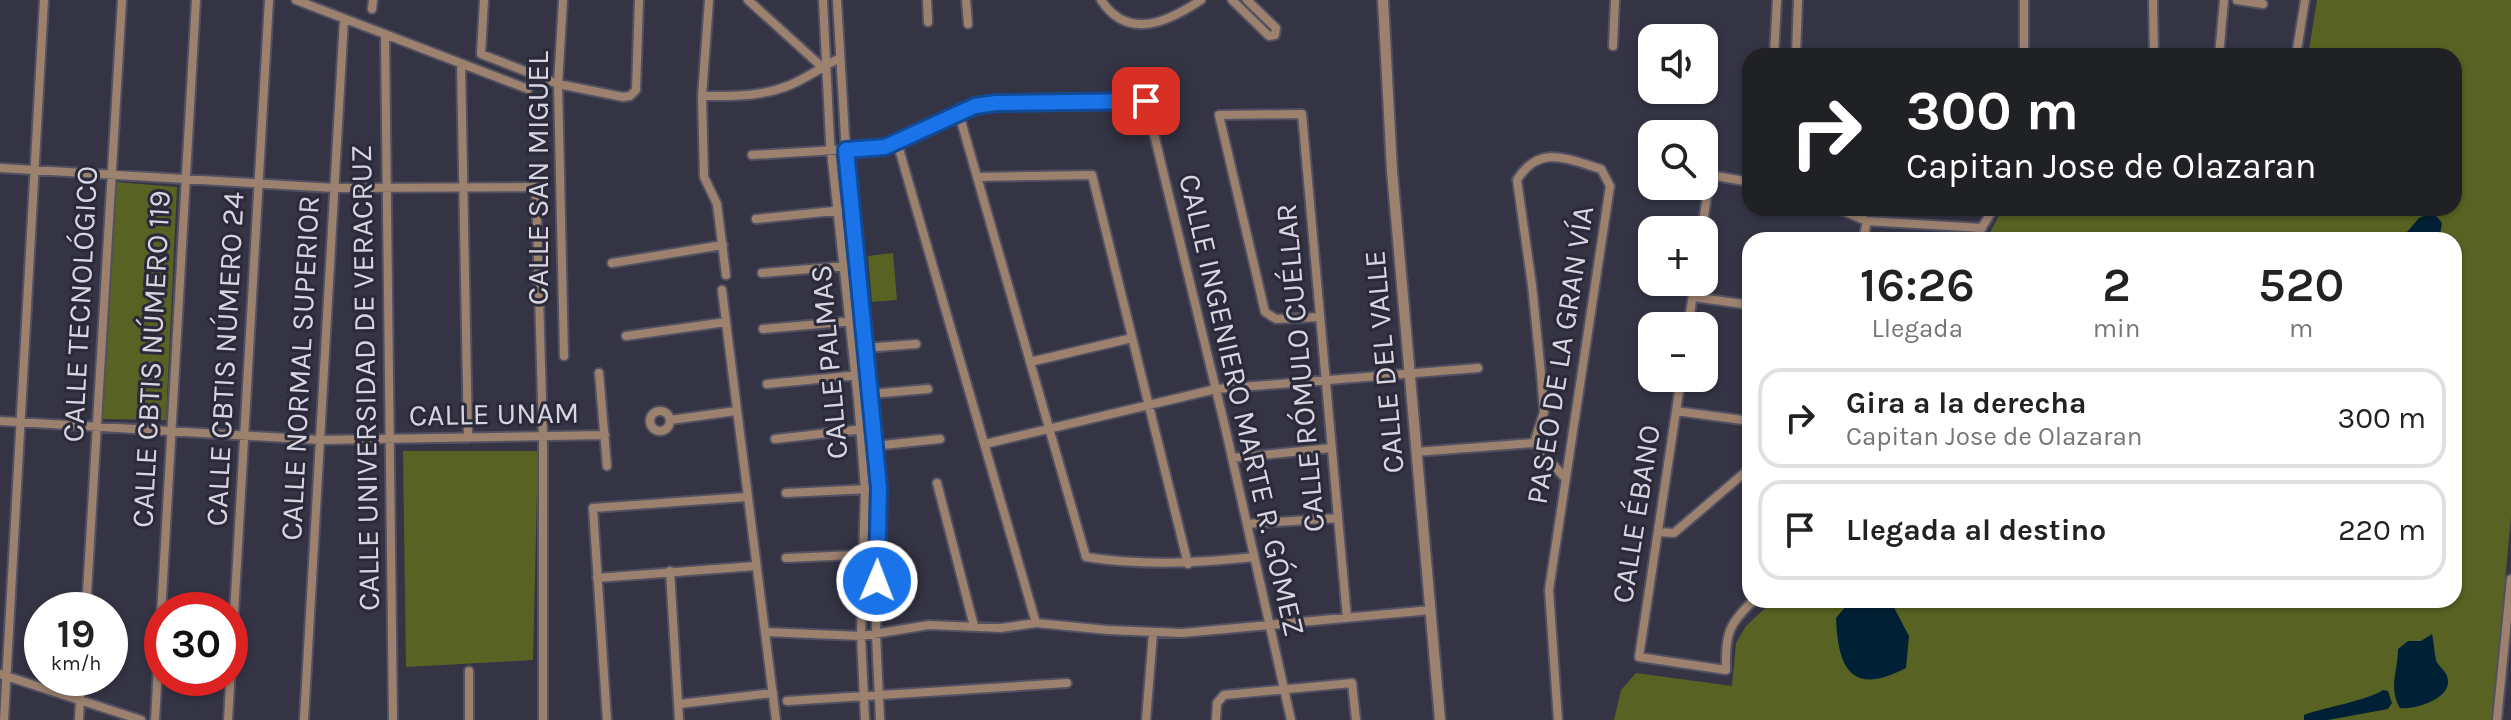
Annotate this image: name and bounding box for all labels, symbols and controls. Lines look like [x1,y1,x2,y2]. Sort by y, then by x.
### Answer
map controls [1638,24,1718,392]
button: sound [1638,24,1718,104]
street label: CALLE SAN MIGUEL [520,51,556,305]
pin [1112,67,1180,135]
text: 300 m [1906,78,2079,143]
icon: arrive [1124,79,1168,123]
icon: right [1774,80,1878,184]
button: search [1638,120,1718,200]
street label: CALLE UNIVERSIDAD DE VERACRUZ [343,145,387,611]
text: Capitan Jose de Olazaran [1906,145,2316,187]
street label: CALLE TECNOLÓGICO [55,165,105,443]
street label: CALLE INGENIERO MARTE R. GÓMEZ [1171,171,1313,639]
street label: CALLE CBTIS NÚMERO 119 [124,189,178,529]
street label: CALLE CBTIS NÚMERO 24 [198,191,252,527]
street label: CALLE NORMAL SUPERIOR [273,195,327,541]
street label: CALLE RÓMULO CUÉLLAR [1268,202,1332,534]
street label: PASEO DE LA GRAN VÍA [1519,203,1601,507]
button: + [1638,216,1718,296]
street label: CALLE DEL VALLE [1356,249,1412,475]
text: 16:26 [1860,257,1975,313]
text: 2 [2102,257,2131,313]
text: 520 [2258,257,2344,313]
street label: CALLE PALMAS [803,263,855,461]
button: − [1638,312,1718,392]
text: Llegada [1872,313,1963,344]
text: min [2093,313,2140,344]
text: m [2289,313,2313,344]
text: Gira a la derecha [1846,385,2087,421]
street label: CALLE UNAM [408,395,580,433]
icon: right [1778,396,1822,440]
text: 300 m [2337,400,2426,436]
text: Capitan Jose de Olazaran [1846,421,2142,452]
street label: CALLE ÉBANO [1604,422,1668,606]
icon: arrive [1778,508,1822,552]
text: Llegada al destino [1846,512,2106,548]
text: 220 m [2338,512,2426,548]
position arrow [835,539,919,623]
speed limit sign: 30 [144,592,248,696]
text: 19 [57,610,95,657]
text: km/h [51,652,101,675]

